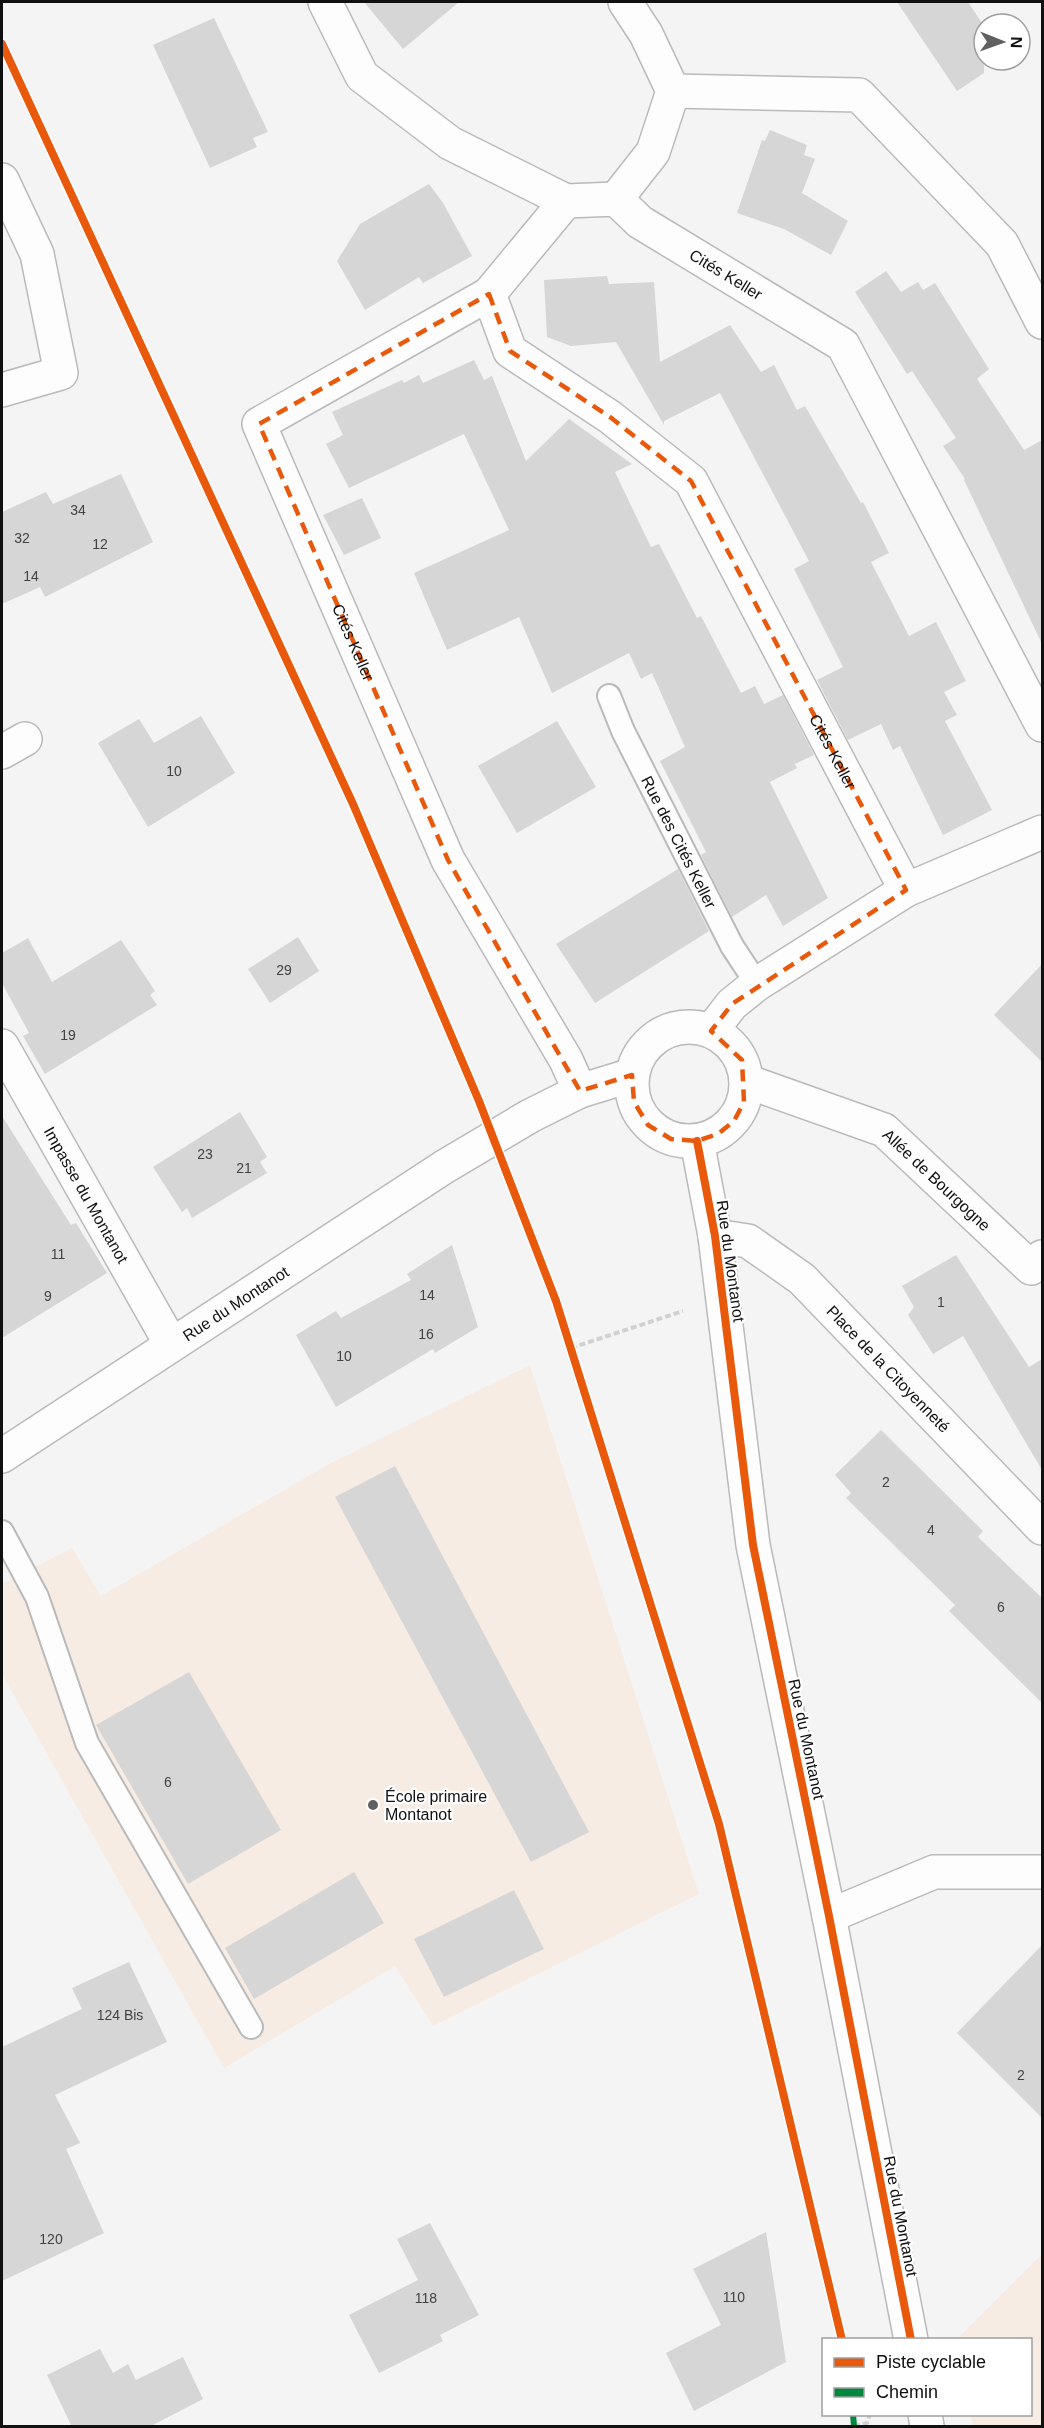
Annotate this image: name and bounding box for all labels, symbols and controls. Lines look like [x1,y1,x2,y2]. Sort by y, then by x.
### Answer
north arrow [972,12,1032,72]
text: N [1008,36,1025,48]
street label: Cités Keller [686,246,766,303]
house number: 34 [70,502,86,518]
house number: 32 [14,530,30,546]
house number: 12 [92,536,108,552]
house number: 14 [23,568,39,584]
street label: Cités Keller [329,601,377,684]
street label: Cités Keller [806,711,860,792]
house number: 10 [166,763,182,779]
street label: Rue des Cités Keller [638,773,720,912]
house number: 29 [276,962,292,978]
house number: 19 [60,1027,76,1043]
street label: Impasse du Montanot [41,1124,132,1267]
street label: Allée de Bourgogne [879,1126,994,1234]
house number: 23 [197,1146,213,1162]
house number: 21 [236,1160,252,1176]
street label: Rue du Montanot [714,1199,748,1324]
house number: 11 [51,1246,65,1262]
street label: Rue du Montanot [180,1263,292,1344]
house number: 14 [419,1287,435,1303]
house number: 9 [44,1288,52,1304]
house number: 1 [937,1294,945,1310]
street label: Place de la Citoyenneté [823,1302,953,1436]
house number: 16 [418,1326,434,1342]
house number: 10 [336,1348,352,1364]
house number: 2 [882,1474,890,1490]
house number: 4 [927,1522,935,1538]
house number: 6 [997,1599,1005,1615]
street label: Rue du Montanot [785,1677,828,1801]
house number: 6 [164,1774,172,1790]
place label: École primaire Montanot [385,1787,487,1823]
marker: École primaire Montanot [366,1798,380,1812]
house number: 124 Bis [97,2007,143,2023]
house number: 2 [1017,2067,1025,2083]
street label: Rue du Montanot [880,2154,921,2279]
house number: 120 [39,2231,63,2247]
house number: 110 [723,2289,745,2305]
house number: 118 [415,2290,437,2306]
legend [822,2338,1032,2416]
text: Piste cyclable [876,2352,986,2372]
text: Chemin [876,2382,938,2402]

